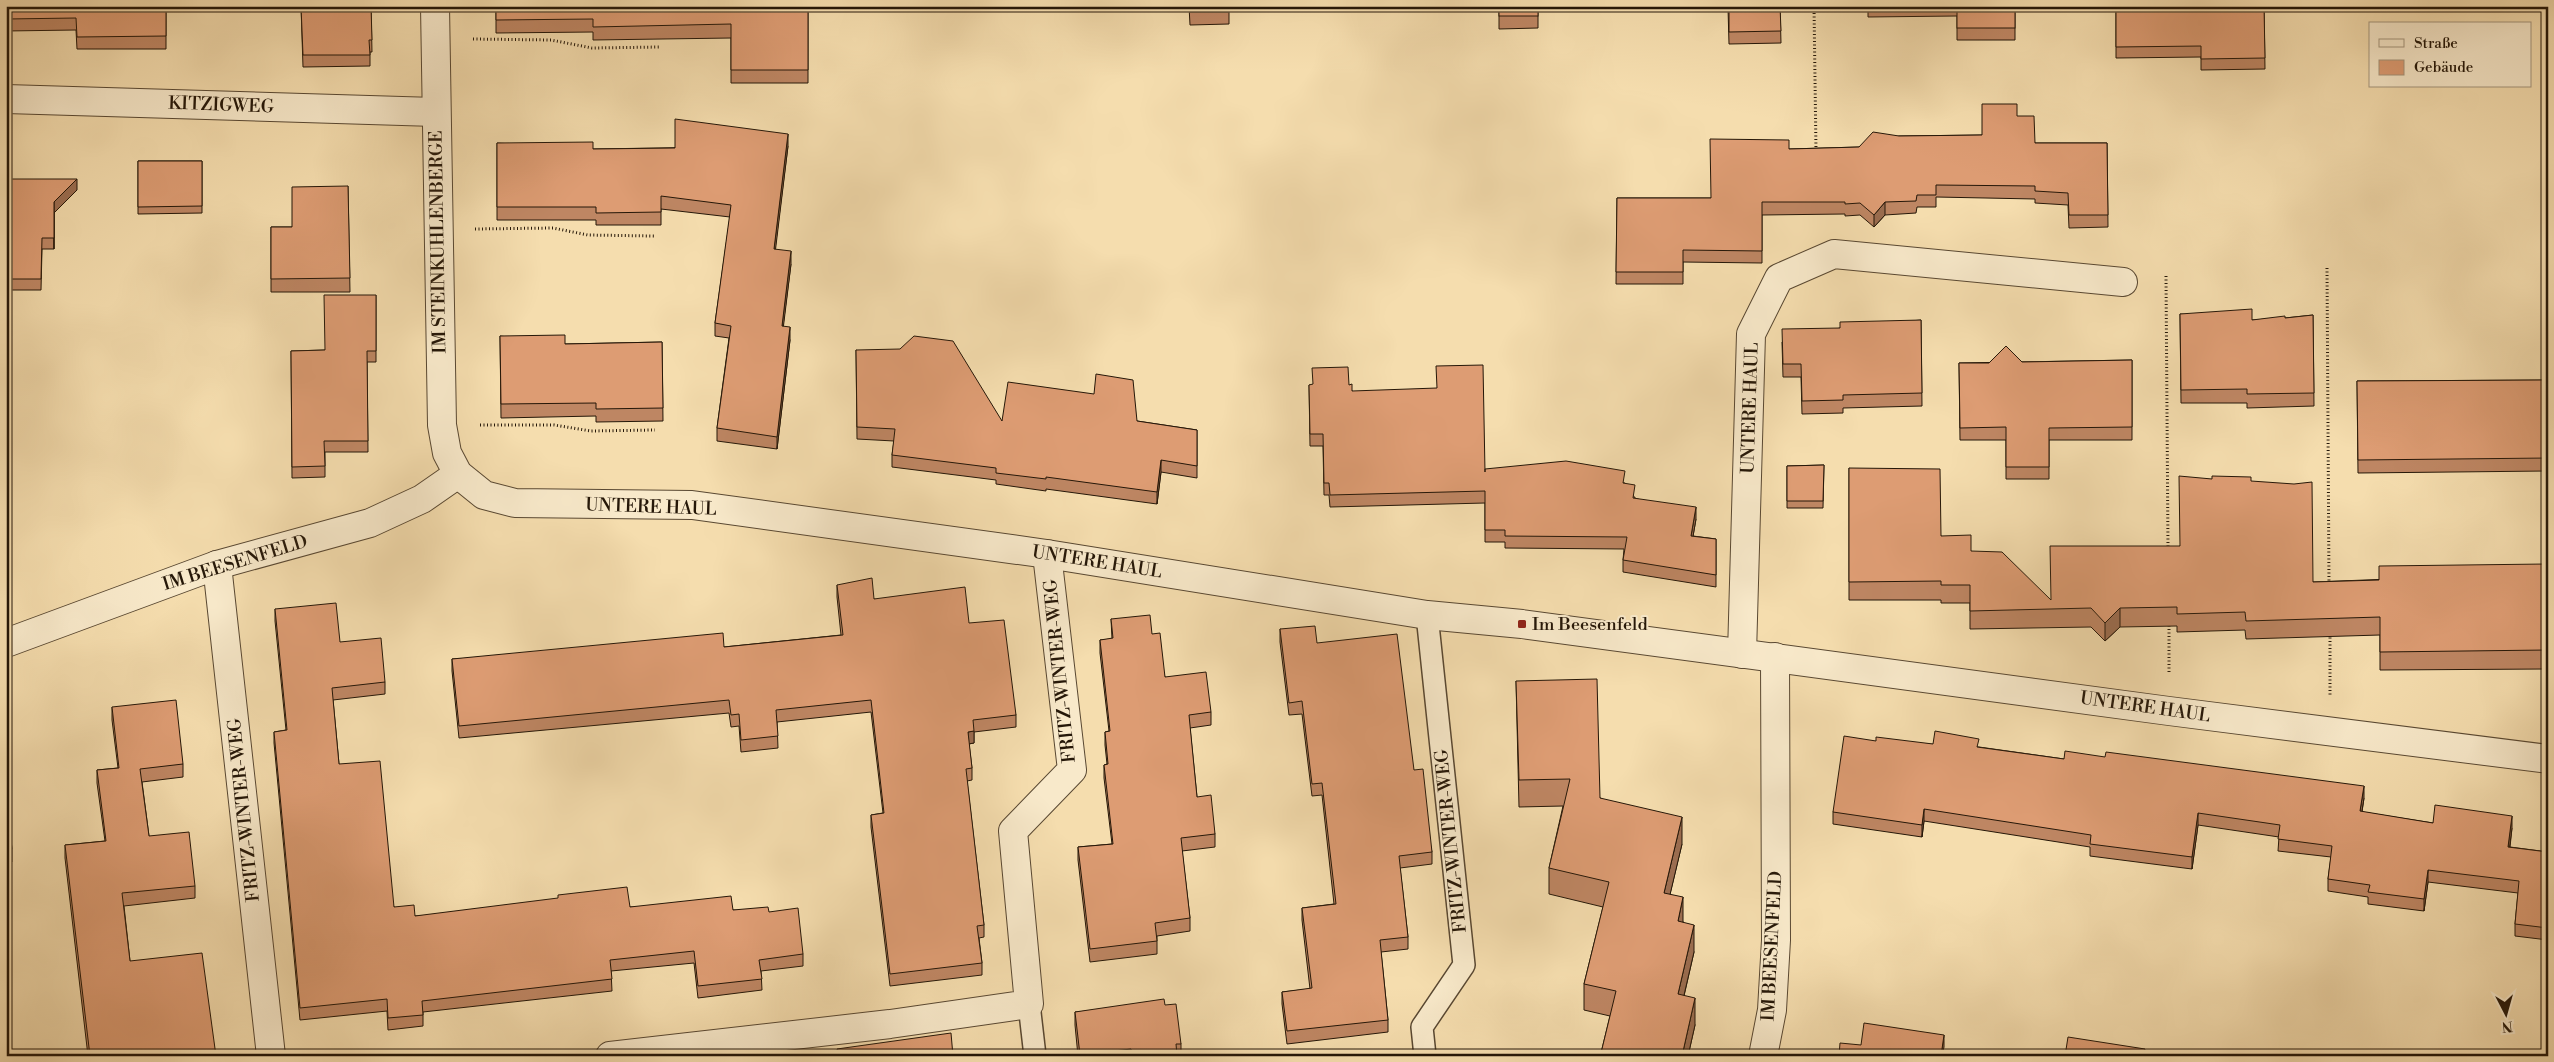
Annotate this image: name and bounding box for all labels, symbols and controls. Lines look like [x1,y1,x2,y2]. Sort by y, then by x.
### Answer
legend [2369,22,2532,88]
text: Straße [2414,34,2458,53]
text: Gebäude [2414,58,2473,77]
street label: KITZIGWEG [168,92,275,118]
street label: IM STEINKUHLENBERGE [425,130,451,354]
street label: UNTERE HAUL [1736,342,1764,474]
street label: UNTERE HAUL [585,493,717,521]
street label: IM BEESENFELD [160,530,310,596]
street label: UNTERE HAUL [1030,540,1164,584]
street label: FRITZ-WINTER-WEG [1039,577,1081,764]
place label: Im Beesenfeld [1532,613,1648,636]
marker: Im Beesenfeld [1516,618,1528,630]
street label: UNTERE HAUL [2078,686,2212,728]
street label: FRITZ-WINTER-WEG [223,716,265,903]
street label: FRITZ-WINTER-WEG [1430,747,1472,934]
street label: IM BEESENFELD [1757,870,1787,1022]
north arrow [2482,990,2532,1040]
text: N [2501,1016,2514,1035]

